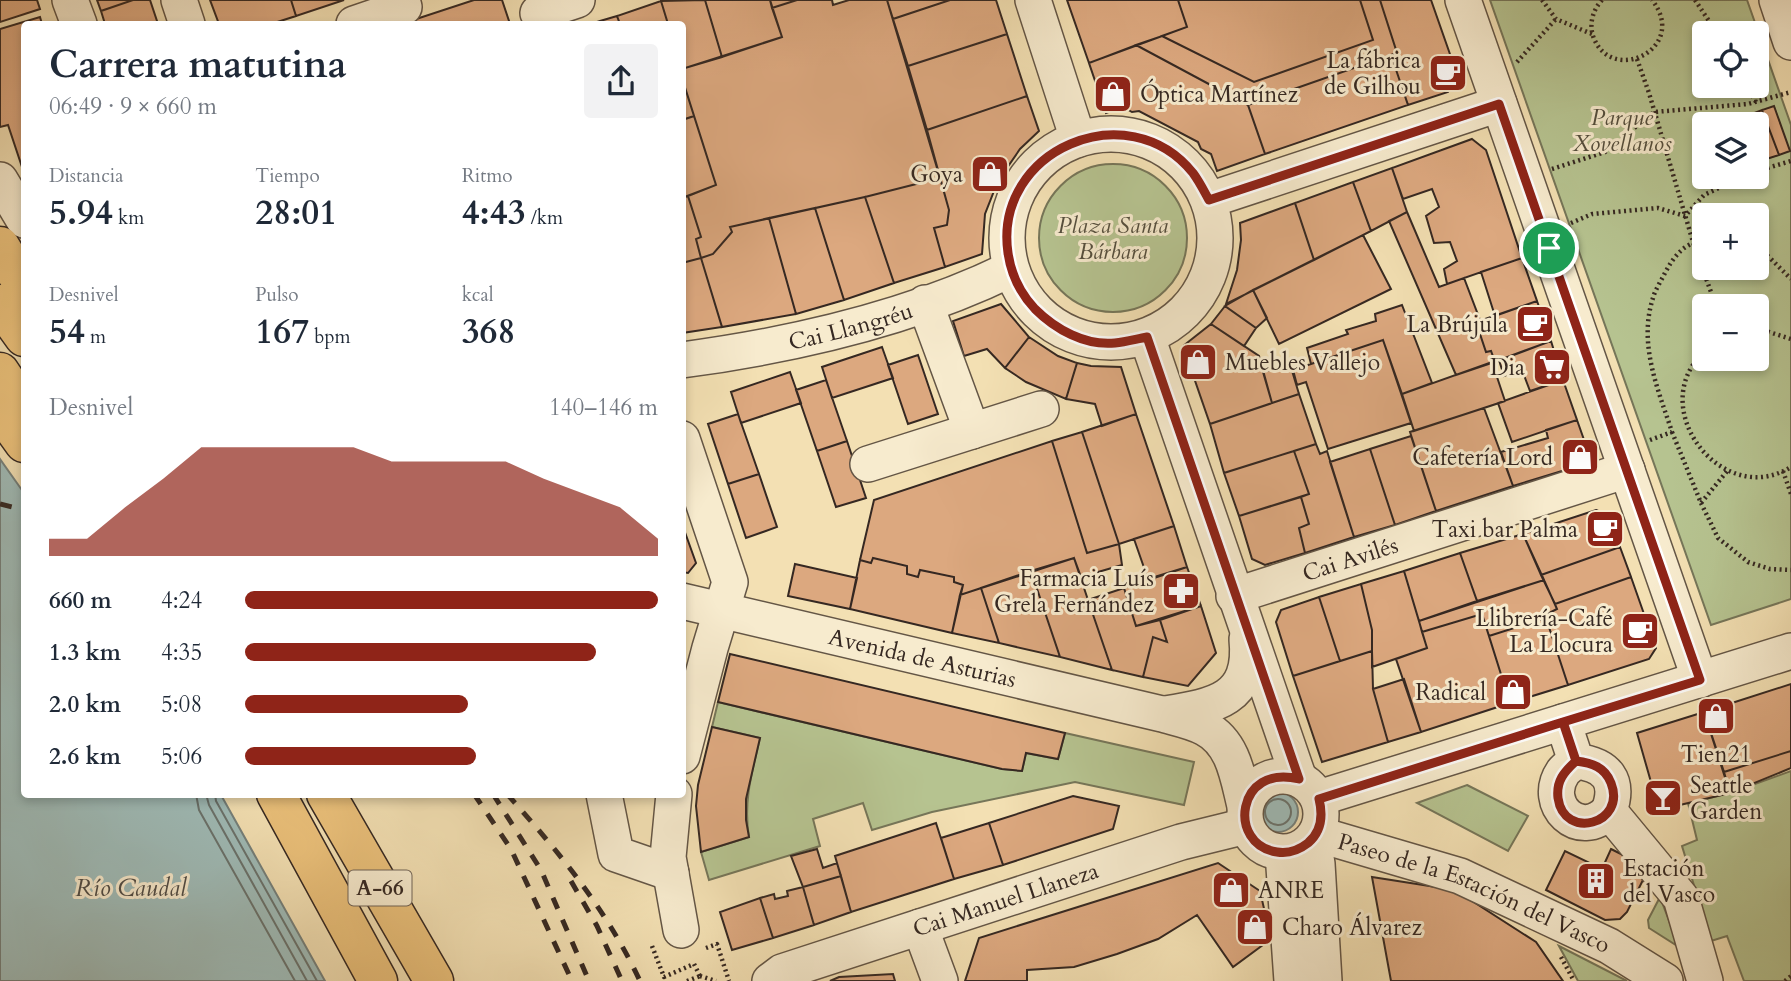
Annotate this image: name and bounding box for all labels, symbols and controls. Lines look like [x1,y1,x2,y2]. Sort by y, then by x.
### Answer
map controls [1692,21,1769,371]
button: locate [1692,21,1769,98]
text: Carrera matutina [49,39,347,91]
button: share [584,44,658,118]
place label: La fábrica de Gilhou [1324,45,1421,102]
cafe icon: La fábrica de Gilhou [1427,52,1469,94]
shop icon: Óptica Martínez [1092,73,1134,115]
place label: Óptica Martínez [1140,78,1298,110]
text: 06:49 · 9 × 660 m [49,91,217,122]
park label: Parque Xovellanos [1572,102,1672,159]
button: layers [1692,112,1769,189]
shop icon: Goya [969,153,1011,195]
place label: Goya [910,159,963,190]
text: Distancia [49,163,123,189]
text: Tiempo [255,163,320,189]
text: Ritmo [462,163,513,189]
text: 5.94 [49,189,113,237]
text: 28:01 [255,189,337,237]
text: 4:43 [462,189,526,237]
button: + [1692,203,1769,280]
text: km [113,205,144,231]
text: /km [526,205,563,231]
park label: Plaza Santa Bárbara [1058,210,1168,267]
pin [1519,218,1579,278]
icon: arrive [1530,229,1568,267]
text: Desnivel [49,282,119,308]
text: Pulso [255,282,298,308]
text: kcal [462,282,494,308]
button: − [1692,294,1769,371]
street label: Cai Llangréu [786,295,917,357]
cafe icon: La Brújula [1514,303,1556,345]
text: 54 [49,308,85,356]
text: 167 [255,308,309,356]
text: 368 [462,308,515,356]
place label: La Brújula [1406,309,1508,340]
text: m [85,324,106,350]
text: bpm [309,324,351,350]
shop icon: Muebles Vallejo [1177,341,1219,383]
supermarket icon: Dia [1531,346,1573,388]
place label: Muebles Vallejo [1225,347,1380,378]
place label: Dia [1490,352,1525,383]
text: Desnivel [49,392,133,423]
text: 140–146 m [549,392,658,423]
shop icon: Cafetería Lord [1559,436,1601,478]
place label: Cafetería Lord [1412,442,1554,473]
cafe icon: Taxi bar Palma [1584,508,1626,550]
place label: Taxi bar Palma [1431,514,1578,545]
street label: Cai Avilés [1298,529,1402,589]
place label: Farmacia Luís Grela Fernández [994,563,1154,620]
pharmacy icon: Farmacia Luís Grela Fernández [1160,570,1202,612]
text: 660 m [49,585,112,616]
text: 4:24 [161,585,202,616]
place label: Llibrería-Café La Llocura [1476,603,1613,660]
cafe icon: Llibrería-Café La Llocura [1619,610,1661,652]
street label: Avenida de Asturias [826,621,1019,695]
text: 1.3 km [49,637,121,668]
text: 4:35 [161,637,202,668]
shop icon: Radical [1492,671,1534,713]
place label: Radical [1415,677,1486,708]
text: 2.0 km [49,689,121,720]
text: 5:08 [161,689,202,720]
shop icon: Tien21 [1695,695,1737,737]
place label: Tien21 [1681,739,1751,770]
text: 2.6 km [49,741,121,772]
text: 5:06 [161,741,202,772]
place label: Seattle Garden [1690,770,1762,827]
bar icon: Seattle Garden [1642,777,1684,819]
street label: Paseo de la Estación del Vasco [1334,825,1616,960]
place label: Estación del Vasco [1623,853,1715,910]
street label: Cai Manuel Llaneza [909,854,1102,944]
building icon: Estación del Vasco [1575,860,1617,902]
shop icon: ANRE [1210,869,1252,911]
road number: A-66 [348,870,412,906]
water label: Río Caudal [75,872,188,905]
place label: ANRE [1258,875,1324,906]
shop icon: Charo Álvarez [1234,906,1276,948]
place label: Charo Álvarez [1282,912,1422,943]

